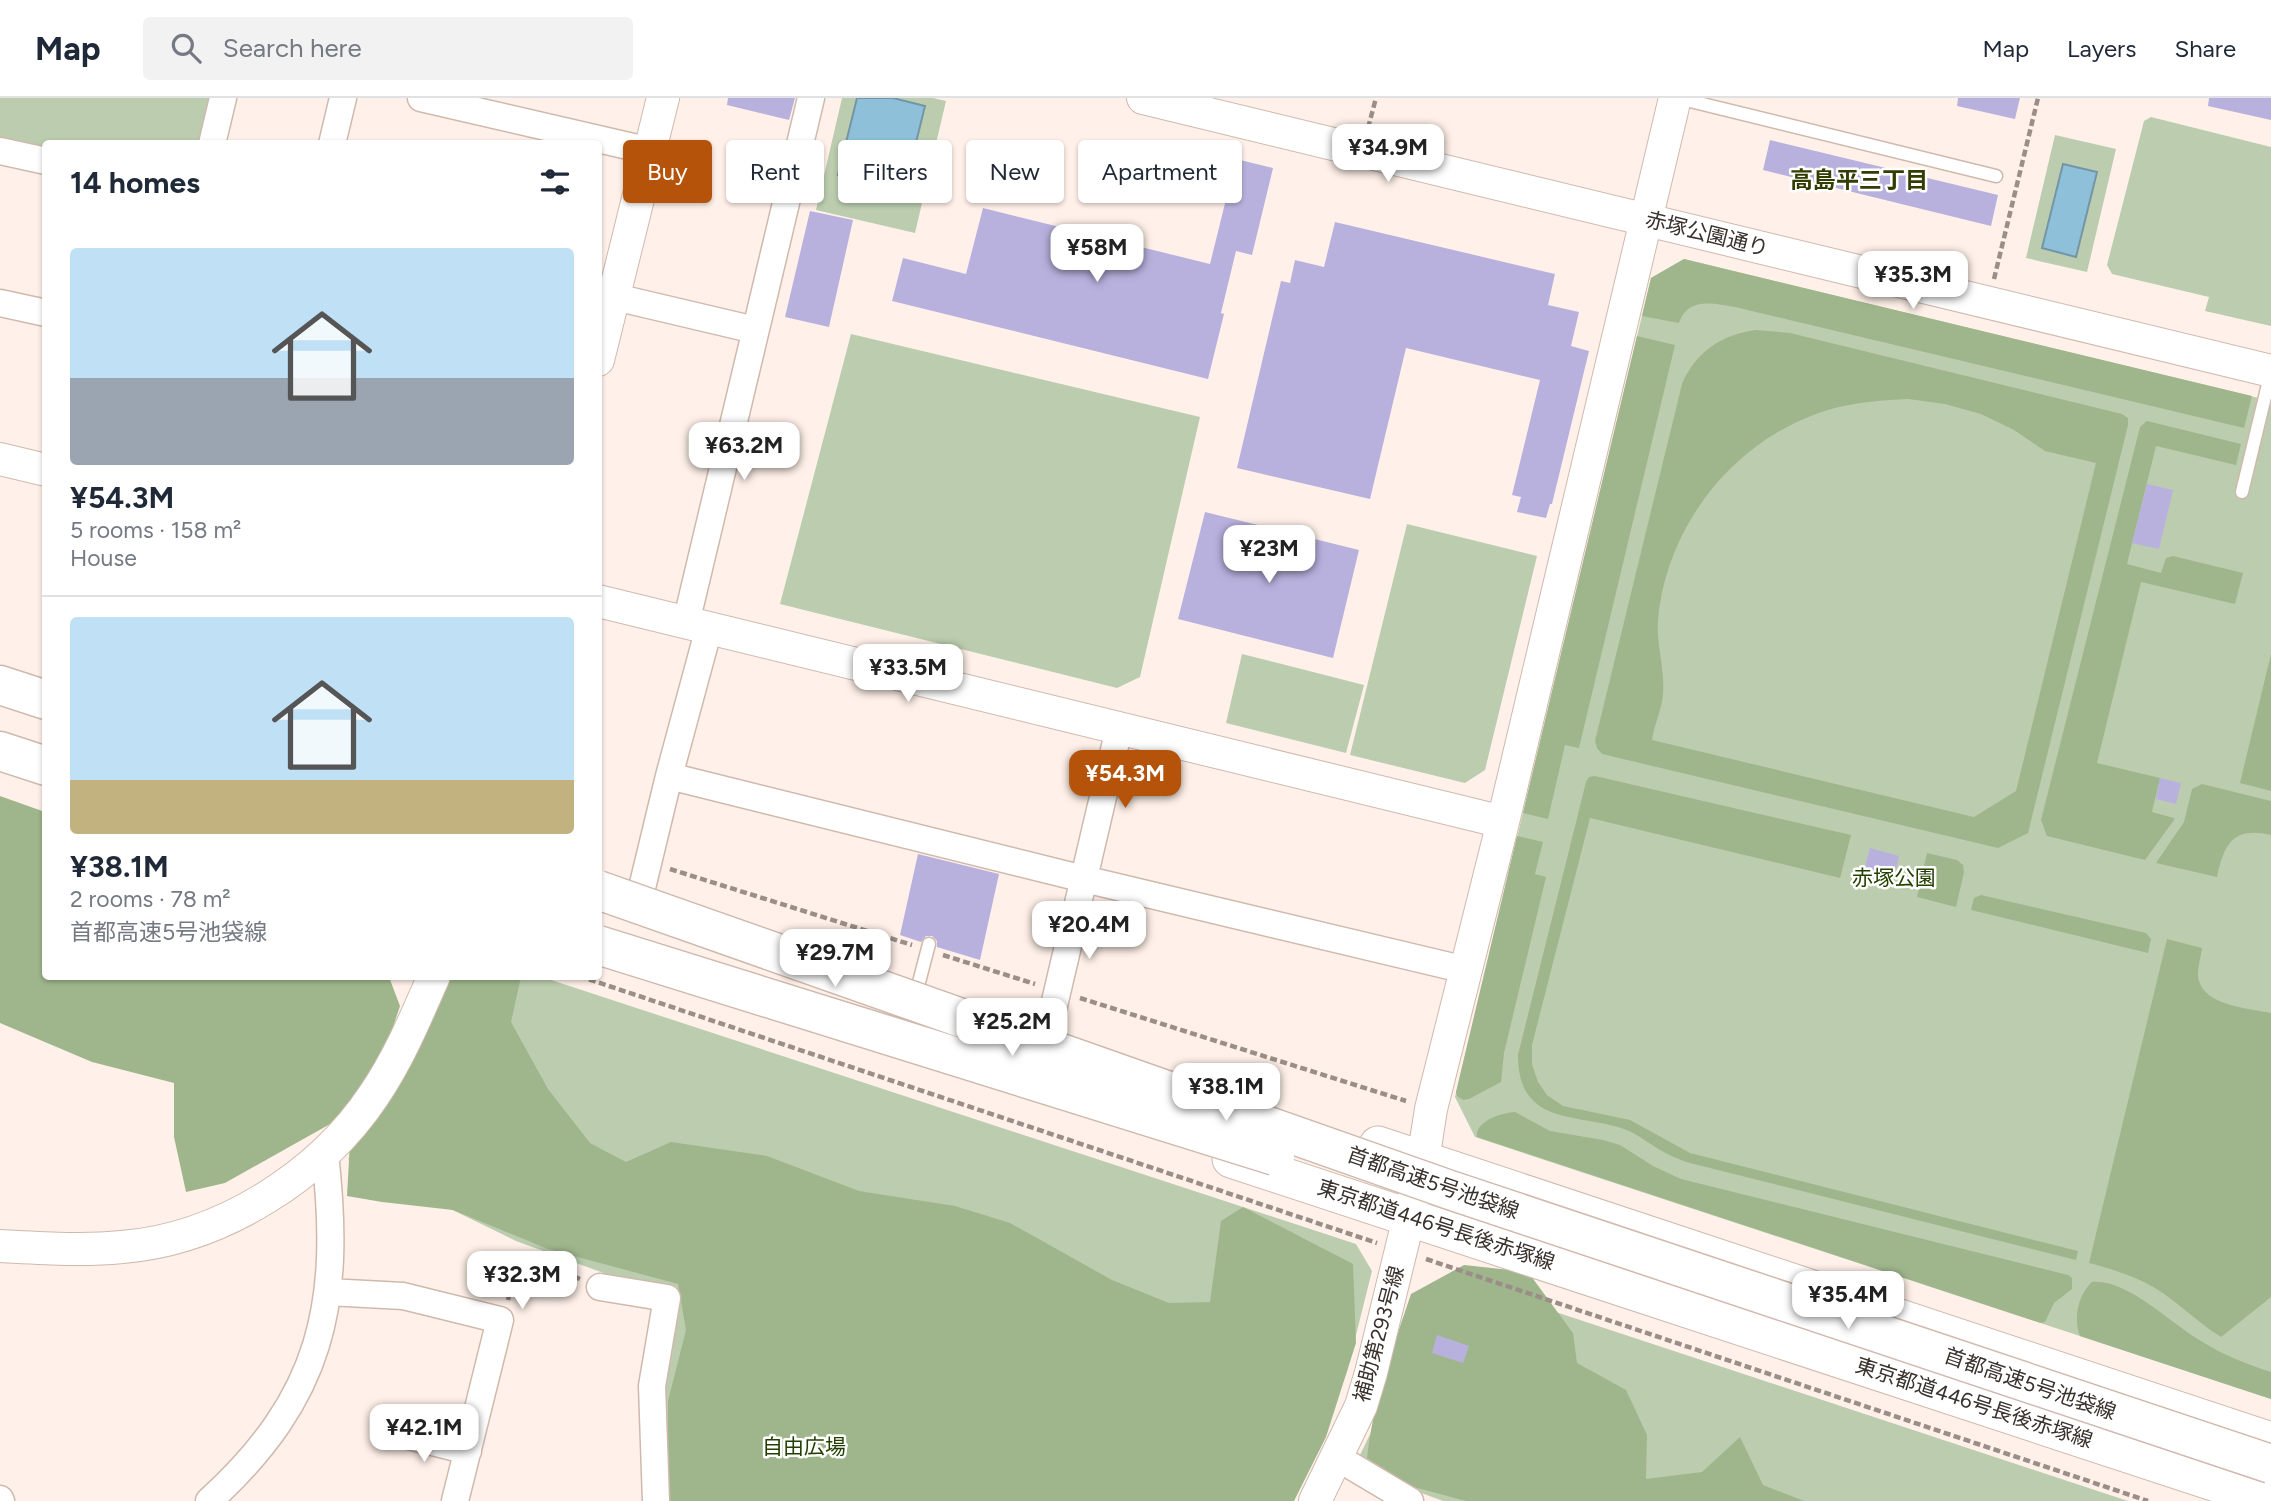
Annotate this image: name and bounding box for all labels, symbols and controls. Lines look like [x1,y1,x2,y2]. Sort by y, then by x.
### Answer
search box [143,17,633,80]
text: Map [35,29,101,68]
icon: search [167,29,205,67]
text: Search here [223,32,362,64]
text: Map [1982,34,2029,63]
text: Layers [2067,34,2136,63]
text: Share [2174,34,2236,63]
pin: ¥34.9M [1331,125,1445,184]
text: ¥34.9M [1348,133,1428,161]
chip: Buy [623,140,712,203]
chip: Rent [726,140,824,203]
chip: Filters [838,140,952,203]
chip: New [966,140,1064,203]
chip: Apartment [1078,140,1242,203]
icon: filters [536,163,574,201]
text: 14 homes [70,164,200,201]
district label: 高島平三丁目 [1790,166,1928,194]
street label: 赤塚公園通り [1643,206,1771,261]
pin: ¥58M [1056,225,1138,284]
text: ¥58M [1067,233,1127,261]
pin: ¥35.3M [1856,252,1970,311]
text: ¥35.3M [1874,260,1952,288]
icon: home [259,293,385,419]
pin: ¥63.2M [687,422,801,482]
text: ¥63.2M [705,431,783,459]
text: ¥54.3M [70,479,174,516]
text: 5 rooms · 158 m² [70,516,241,544]
pin: ¥23M [1228,526,1310,585]
text: ¥23M [1239,534,1299,562]
text: House [70,544,137,572]
pin: ¥33.5M [851,644,965,704]
text: ¥33.5M [869,653,947,681]
icon: home [259,662,385,788]
pin: ¥54.3M [1068,750,1182,810]
text: ¥54.3M [1085,759,1165,787]
text: ¥38.1M [70,848,169,885]
park label: 赤塚公園 [1852,865,1936,890]
text: 2 rooms · 78 m² [70,885,231,913]
pin: ¥20.4M [1032,902,1146,961]
text: ¥20.4M [1048,910,1130,938]
text: 首都高速5号池袋線 [70,918,267,946]
pin: ¥29.7M [778,930,892,989]
text: ¥29.7M [796,938,874,966]
pin: ¥25.2M [955,998,1069,1058]
text: ¥25.2M [972,1007,1052,1035]
pin: ¥38.1M [1169,1063,1283,1123]
text: ¥38.1M [1188,1072,1264,1100]
street label: 首都高速5号池袋線 [1344,1141,1522,1224]
street label: 東京都道446号長後赤塚線 [1314,1174,1558,1275]
pin: ¥32.3M [465,1252,579,1311]
text: ¥32.3M [483,1260,561,1288]
street label: 補助第293号線 [1348,1263,1409,1405]
pin: ¥35.4M [1791,1272,1905,1331]
text: ¥35.4M [1808,1280,1888,1308]
street label: 首都高速5号池袋線 [1941,1342,2119,1425]
street label: 東京都道446号長後赤塚線 [1852,1352,2096,1453]
pin: ¥42.1M [367,1404,481,1464]
text: ¥42.1M [386,1413,462,1441]
park label: 自由広場 [762,1434,846,1459]

